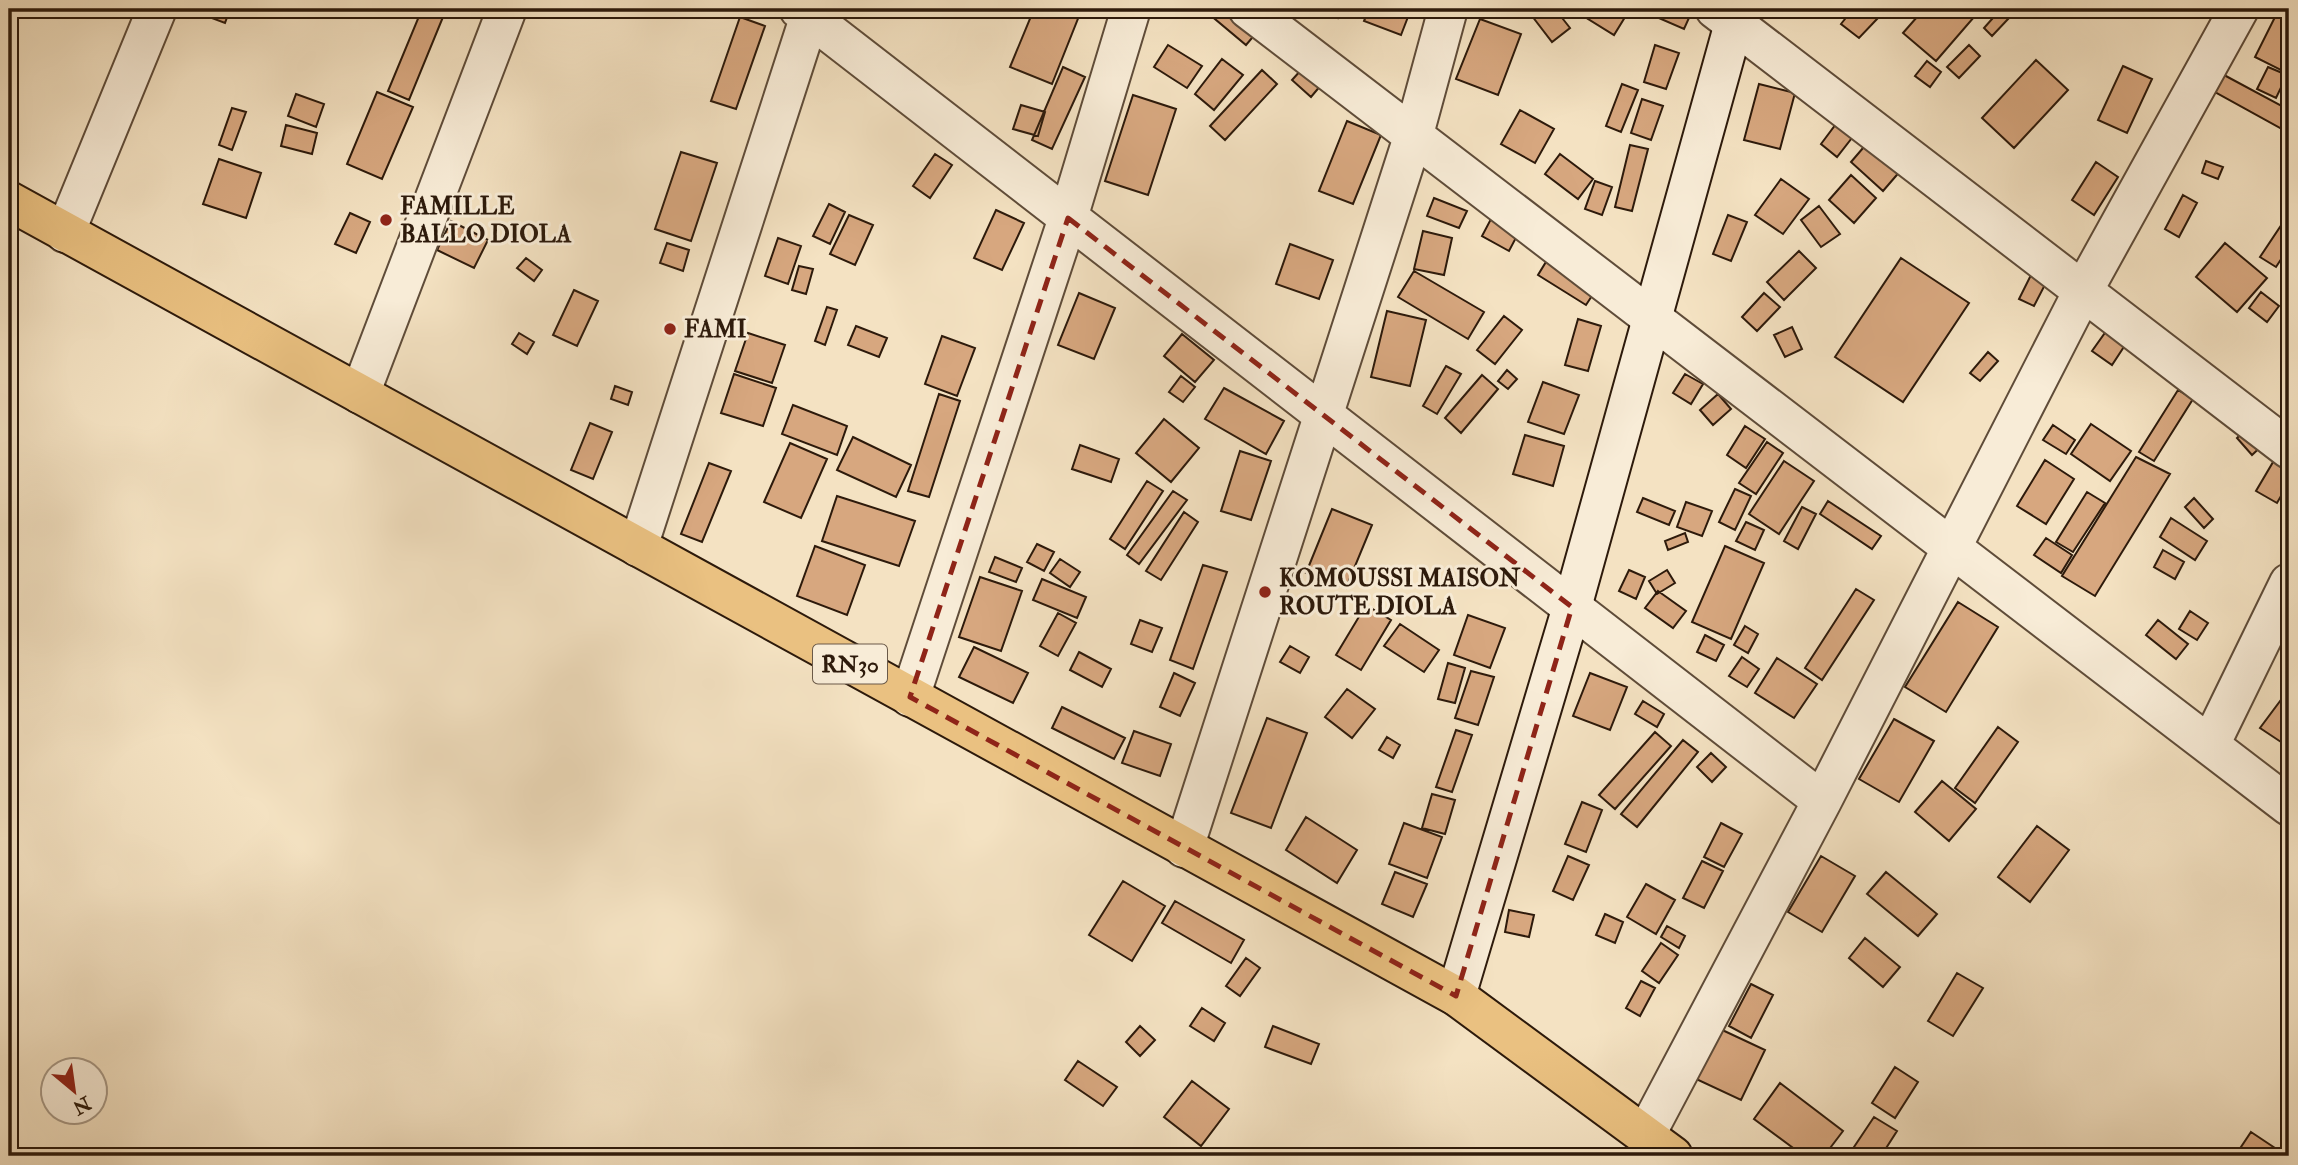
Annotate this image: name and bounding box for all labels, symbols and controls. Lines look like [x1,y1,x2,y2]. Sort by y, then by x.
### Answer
place label: FAMILLE BALLO DIOLA [400,191,572,250]
marker: FAMILLE BALLO DIOLA [378,212,394,228]
place label: FAMI [684,314,747,345]
marker: FAMI [662,321,678,337]
place label: KOMOUSSI MAISON ROUTE DIOLA [1279,563,1521,622]
marker: KOMOUSSI MAISON ROUTE DIOLA [1257,584,1273,600]
road number: RN30 [813,644,887,684]
north arrow [38,1056,108,1126]
text: N [68,1090,96,1120]

